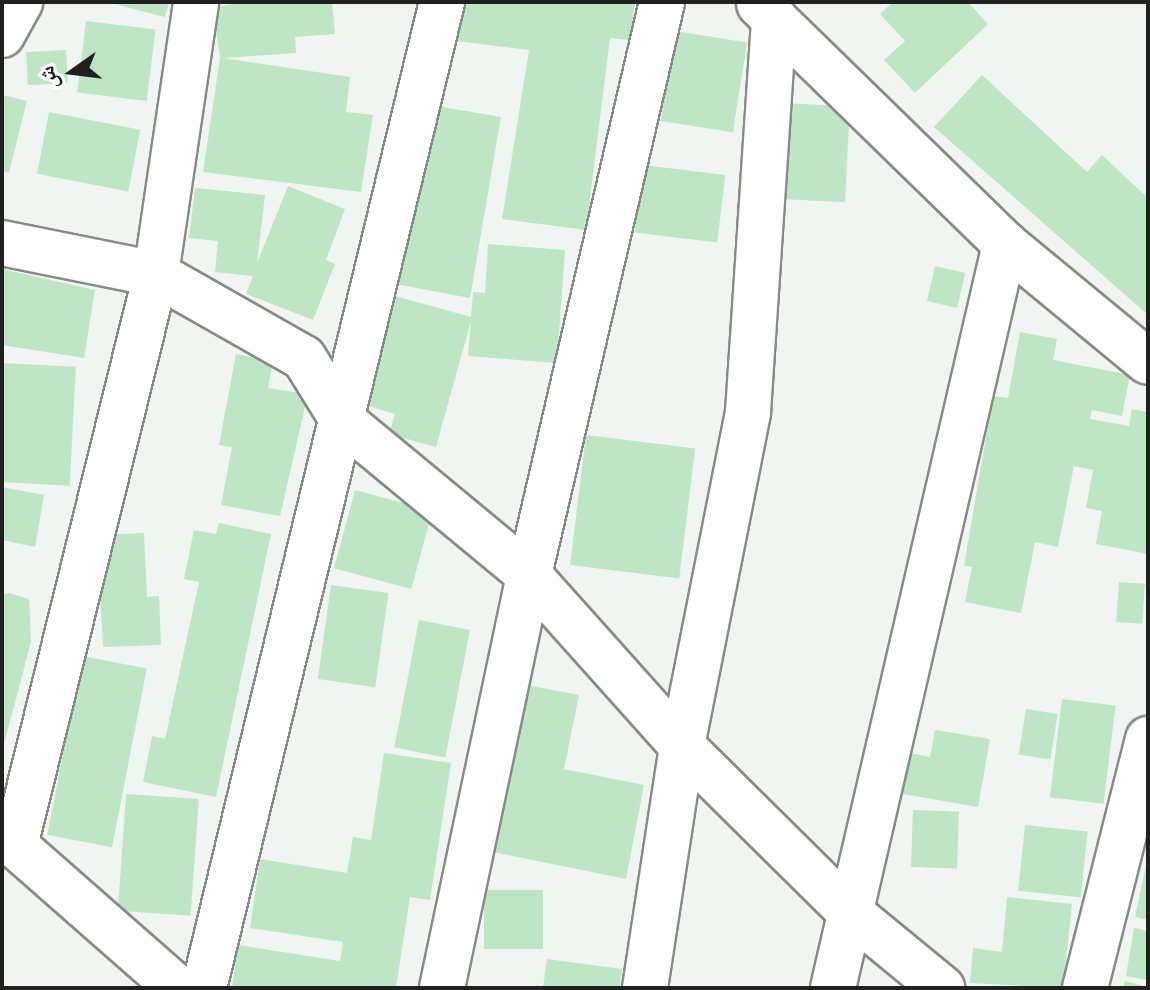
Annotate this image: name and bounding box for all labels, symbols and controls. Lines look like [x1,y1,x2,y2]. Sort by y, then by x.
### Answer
north arrow [32,32,112,112]
text: ش [32,63,64,93]

